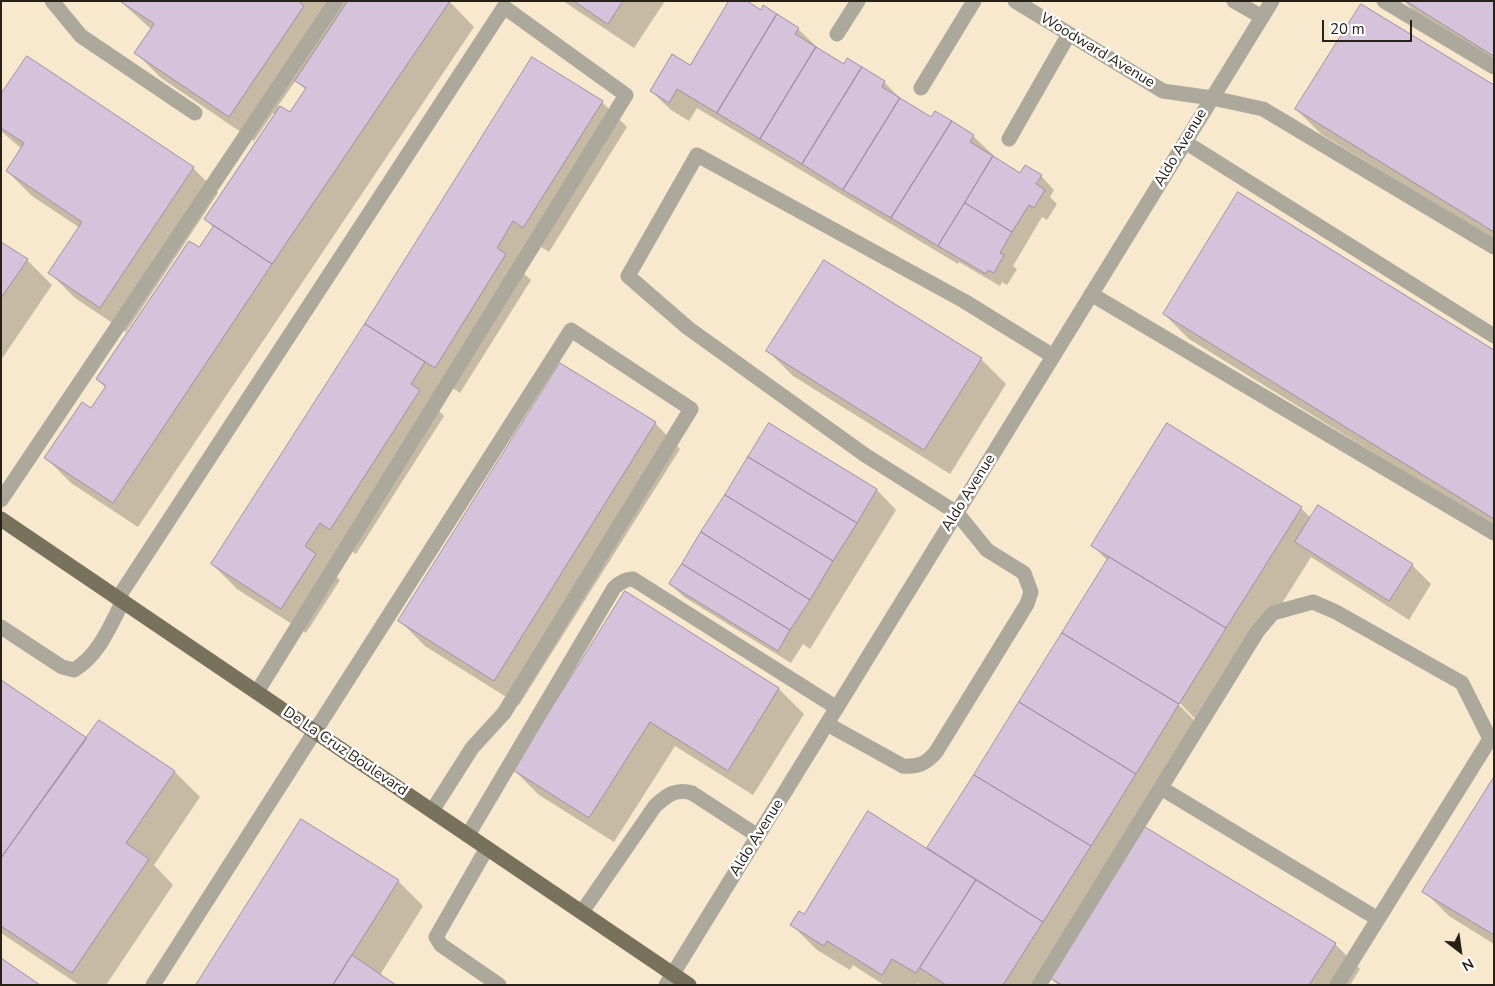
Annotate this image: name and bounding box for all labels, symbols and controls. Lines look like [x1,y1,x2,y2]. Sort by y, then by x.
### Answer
street label: Woodward Avenue [1036,10,1158,92]
scale bar [1325,10,1415,42]
text: 20 m [1330,19,1365,39]
street label: Aldo Avenue [1151,106,1211,190]
street label: Aldo Avenue [938,451,1000,535]
street label: De La Cruz Boulevard [279,704,411,800]
street label: Aldo Avenue [726,796,788,880]
north arrow [1435,926,1485,976]
text: N [1458,954,1477,975]

